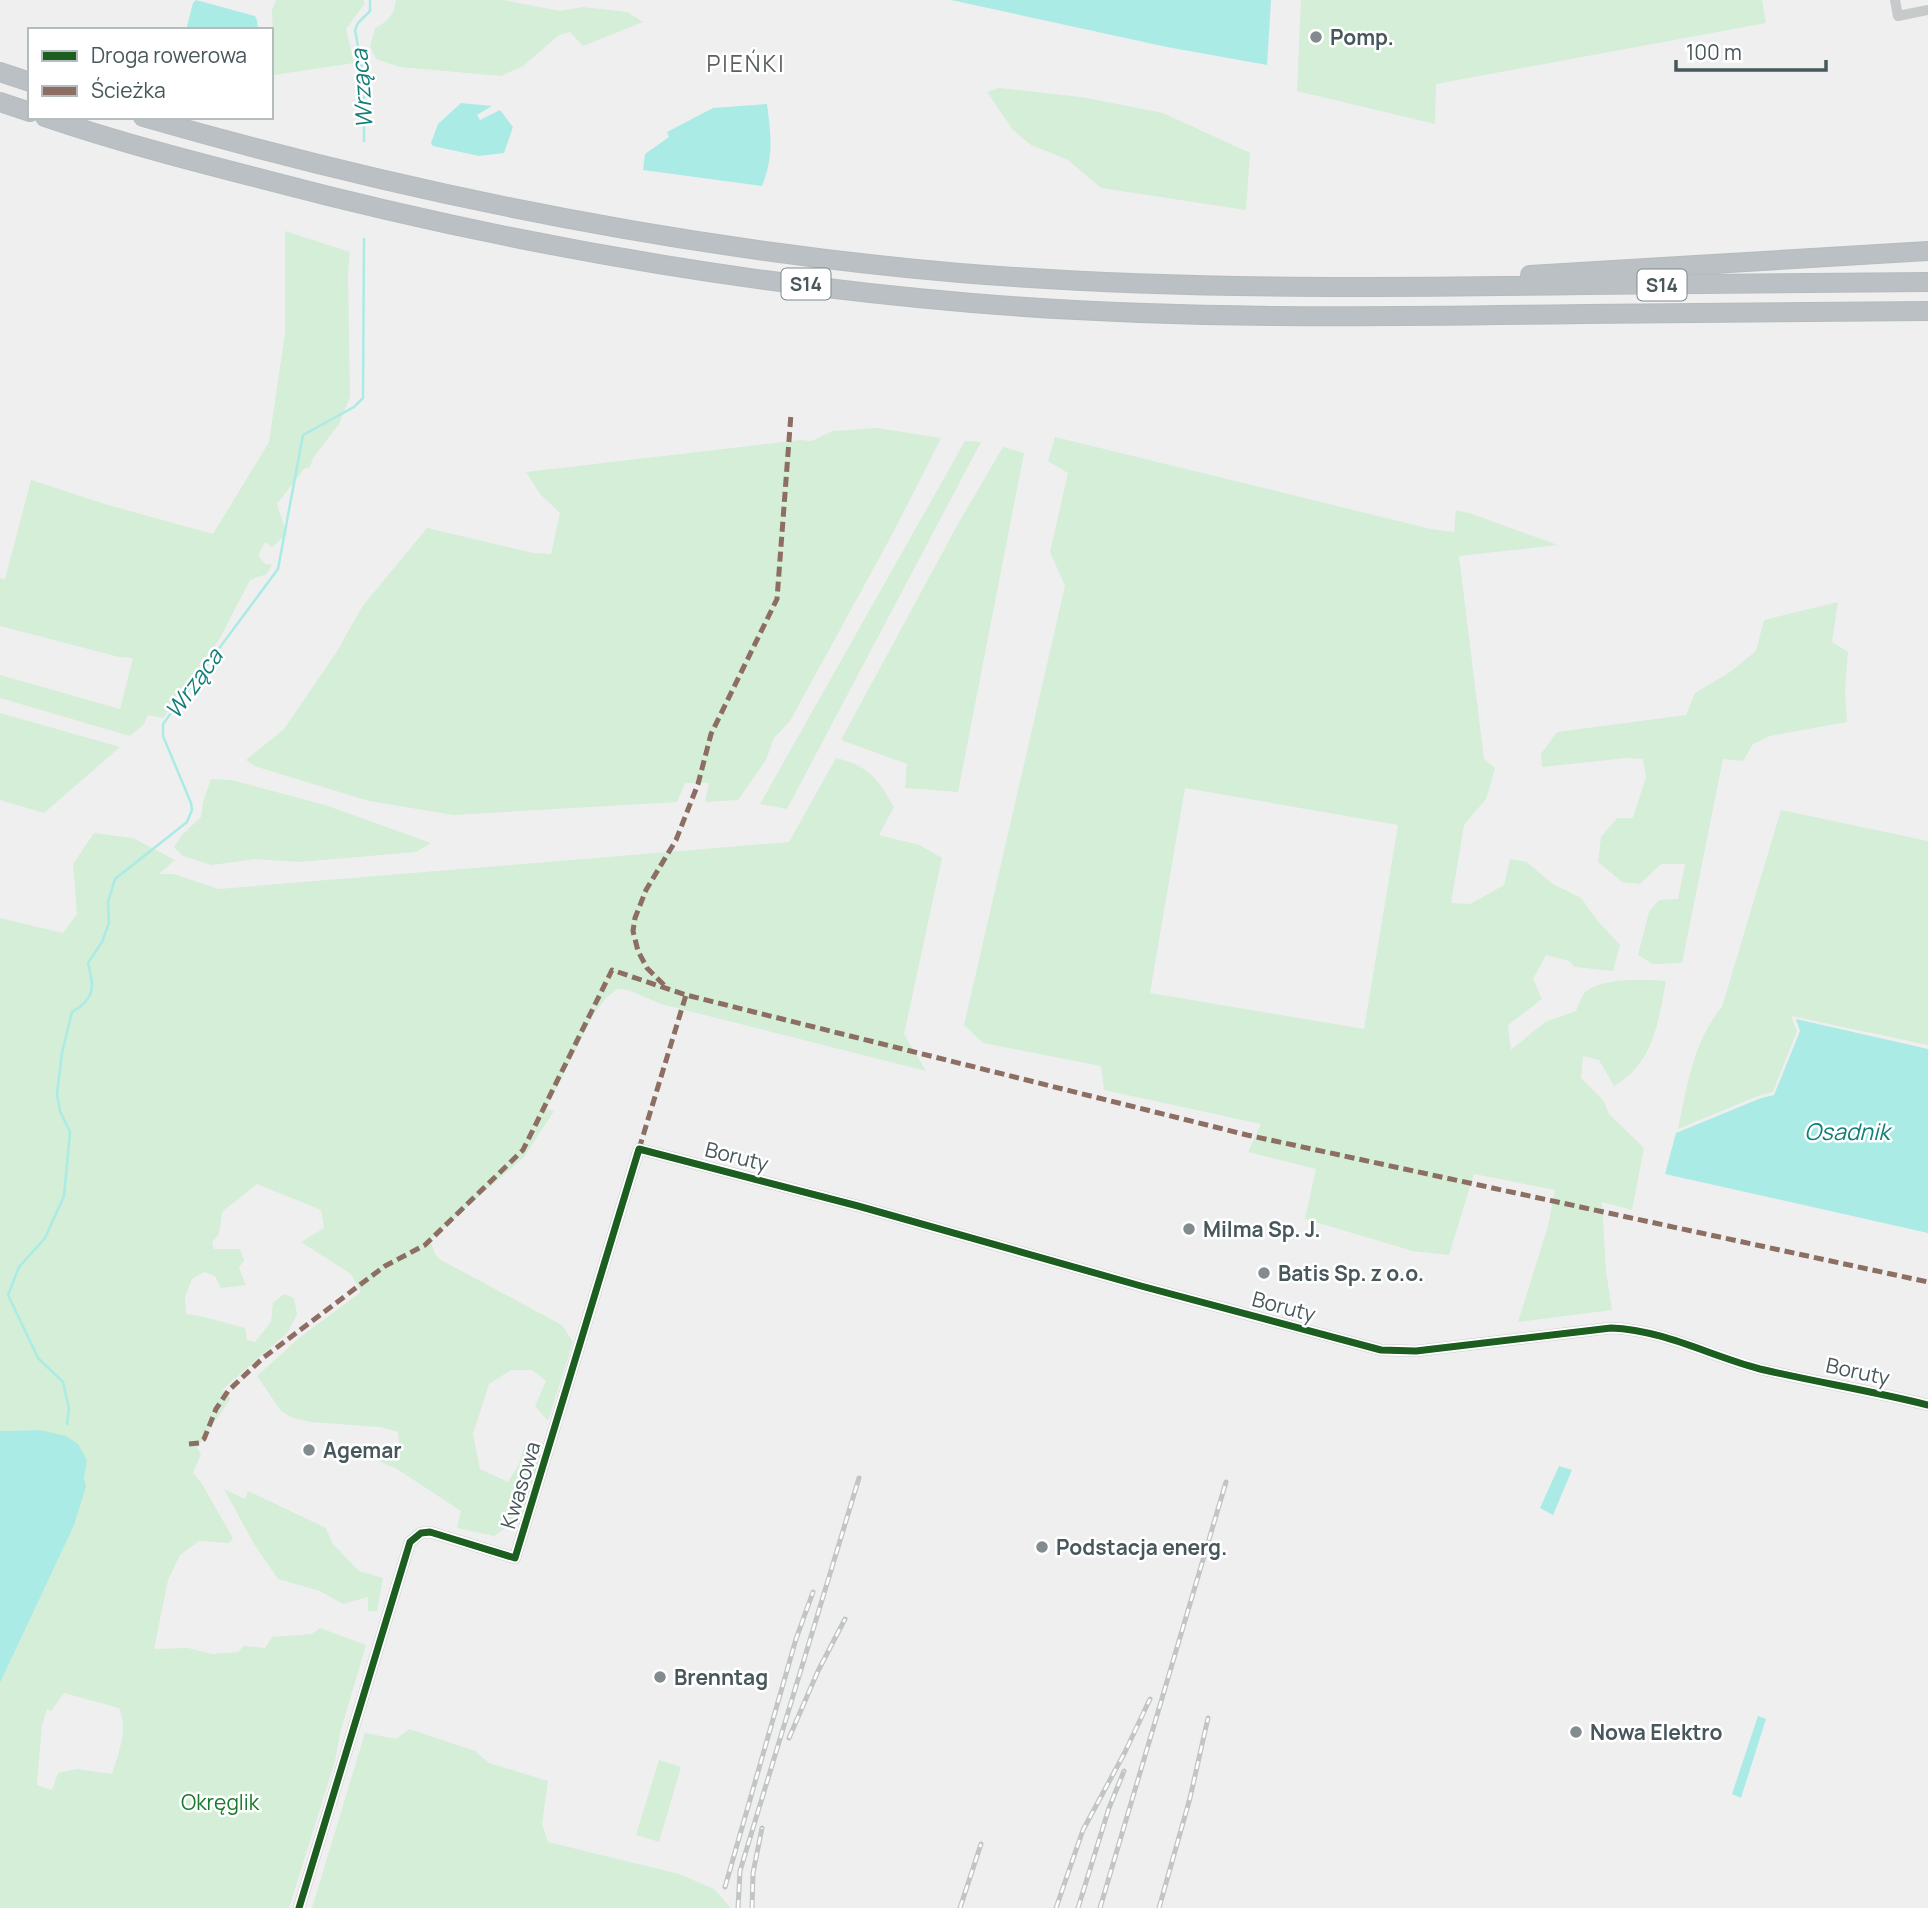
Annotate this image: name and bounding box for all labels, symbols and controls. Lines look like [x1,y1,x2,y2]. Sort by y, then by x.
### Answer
place label: Pomp. [1330,23,1394,51]
legend [28,28,273,119]
scale bar [1676,28,1826,72]
marker: Pomp. [1308,29,1324,45]
text: 100 m [1686,38,1742,66]
text: Droga rowerowa [91,41,247,69]
water label: Wrząca [342,47,380,130]
district label: PIEŃKI [706,47,786,79]
text: Ścieżka [91,76,166,104]
road number: S14 [782,268,830,300]
road number: S14 [1638,270,1686,300]
water label: Wrząca [157,640,230,725]
water label: Osadnik [1804,1115,1893,1147]
street label: Boruty [702,1135,772,1177]
place label: Milma Sp. J. [1203,1215,1321,1243]
marker: Milma Sp. J. [1181,1221,1197,1237]
place label: Batis Sp. z o.o. [1278,1259,1424,1287]
marker: Batis Sp. z o.o. [1256,1265,1272,1281]
street label: Boruty [1249,1284,1319,1328]
street label: Boruty [1824,1351,1892,1391]
place label: Agemar [323,1436,402,1464]
street label: Kwasowa [493,1438,547,1532]
marker: Agemar [301,1442,317,1458]
place label: Podstacja energ. [1056,1533,1227,1561]
marker: Podstacja energ. [1034,1539,1050,1555]
place label: Brenntag [674,1663,768,1691]
marker: Brenntag [652,1669,668,1685]
place label: Nowa Elektro [1590,1718,1723,1746]
marker: Nowa Elektro [1568,1724,1584,1740]
park label: Okręglik [181,1788,260,1816]

